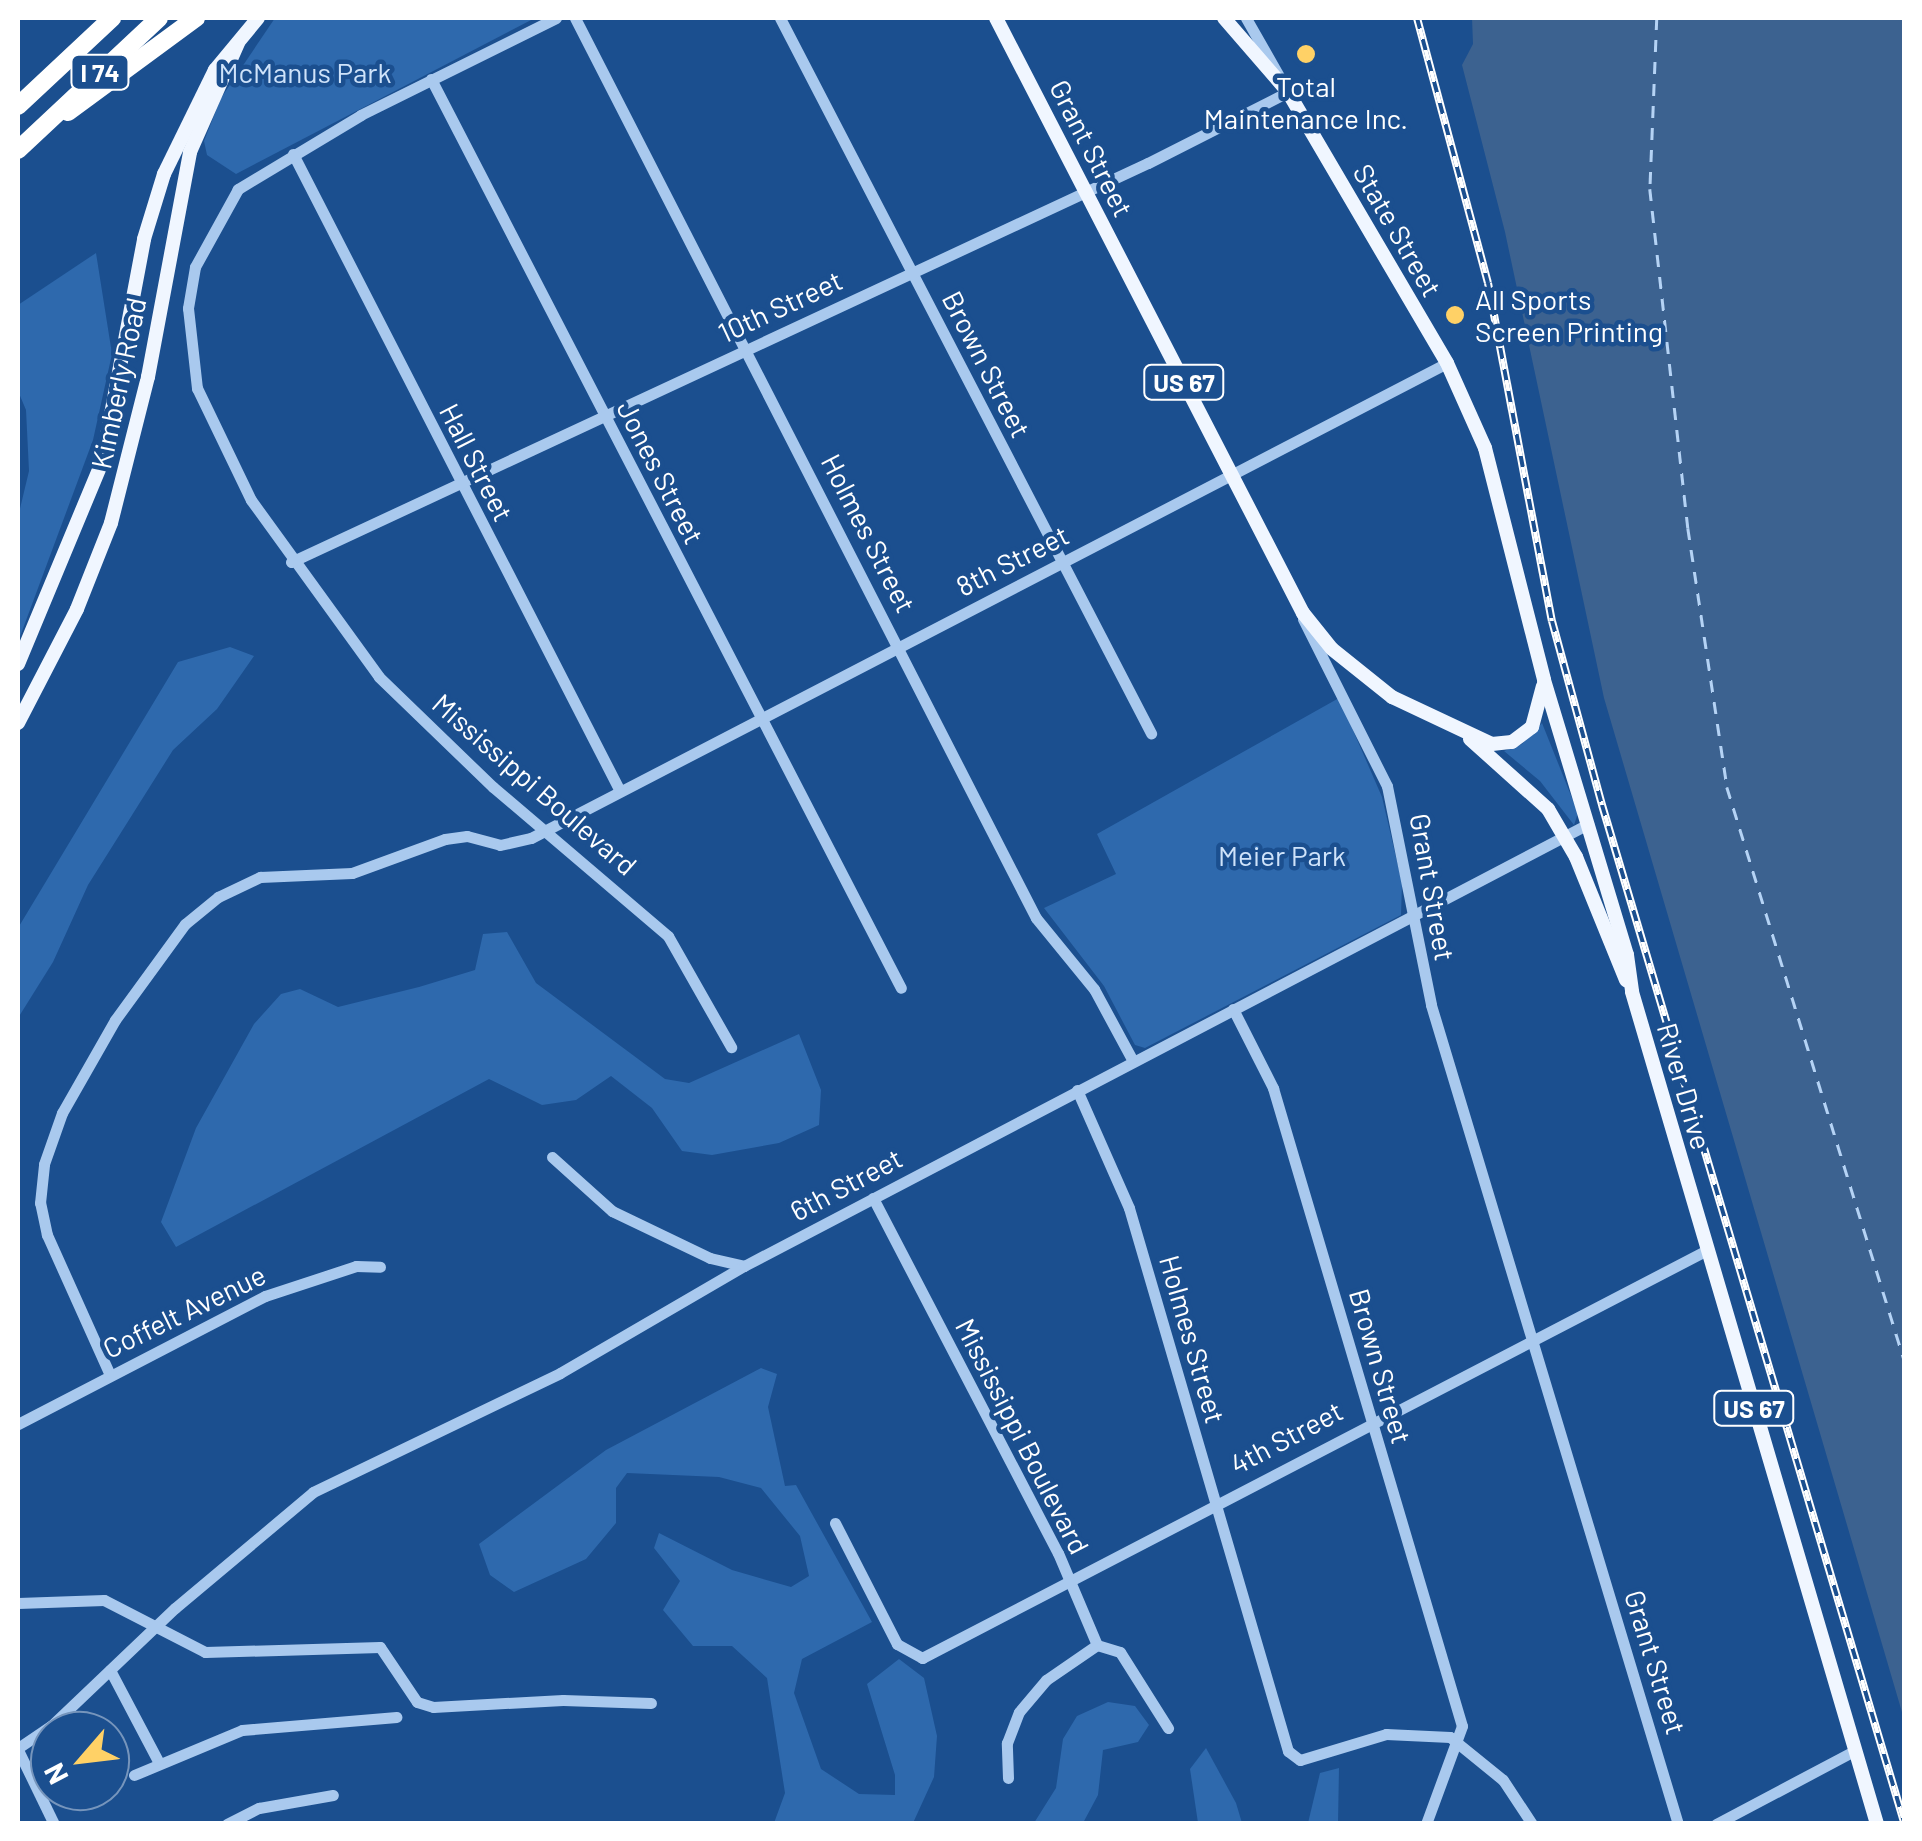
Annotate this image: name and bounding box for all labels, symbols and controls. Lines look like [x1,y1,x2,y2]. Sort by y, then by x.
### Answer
marker: Total Maintenance Inc. [1295,43,1317,65]
road number: I 74 [70,52,130,92]
park label: McManus Park [218,55,392,89]
place label: Total Maintenance Inc. [1204,69,1408,135]
street label: Grant Street [1043,74,1141,222]
street label: State Street [1347,158,1449,302]
street label: 10th Street [713,263,847,349]
place label: All Sports Screen Printing [1475,282,1663,348]
street label: Brown Street [936,285,1038,443]
street label: Kimberly Road [83,294,153,472]
marker: All Sports Screen Printing [1444,304,1466,326]
road number: US 67 [1142,362,1226,402]
street label: Jones Street [611,395,711,549]
street label: Hall Street [433,398,521,526]
street label: Holmes Street [815,448,923,618]
street label: 8th Street [950,517,1074,603]
street label: Mississippi Boulevard [426,686,644,882]
street label: Grant Street [1404,811,1462,963]
park label: Meier Park [1218,838,1346,872]
street label: River Drive [1651,1019,1719,1153]
street label: 6th Street [784,1141,908,1227]
street label: Holmes Street [1153,1251,1233,1427]
street label: Coffelt Avenue [97,1257,271,1365]
street label: Brown Street [1343,1285,1419,1447]
street label: Mississippi Boulevard [949,1313,1097,1559]
road number: US 67 [1712,1388,1796,1428]
street label: 4th Street [1224,1393,1348,1481]
street label: Grant Street [1618,1586,1694,1738]
north arrow [30,1711,130,1811]
text: N [36,1758,75,1790]

